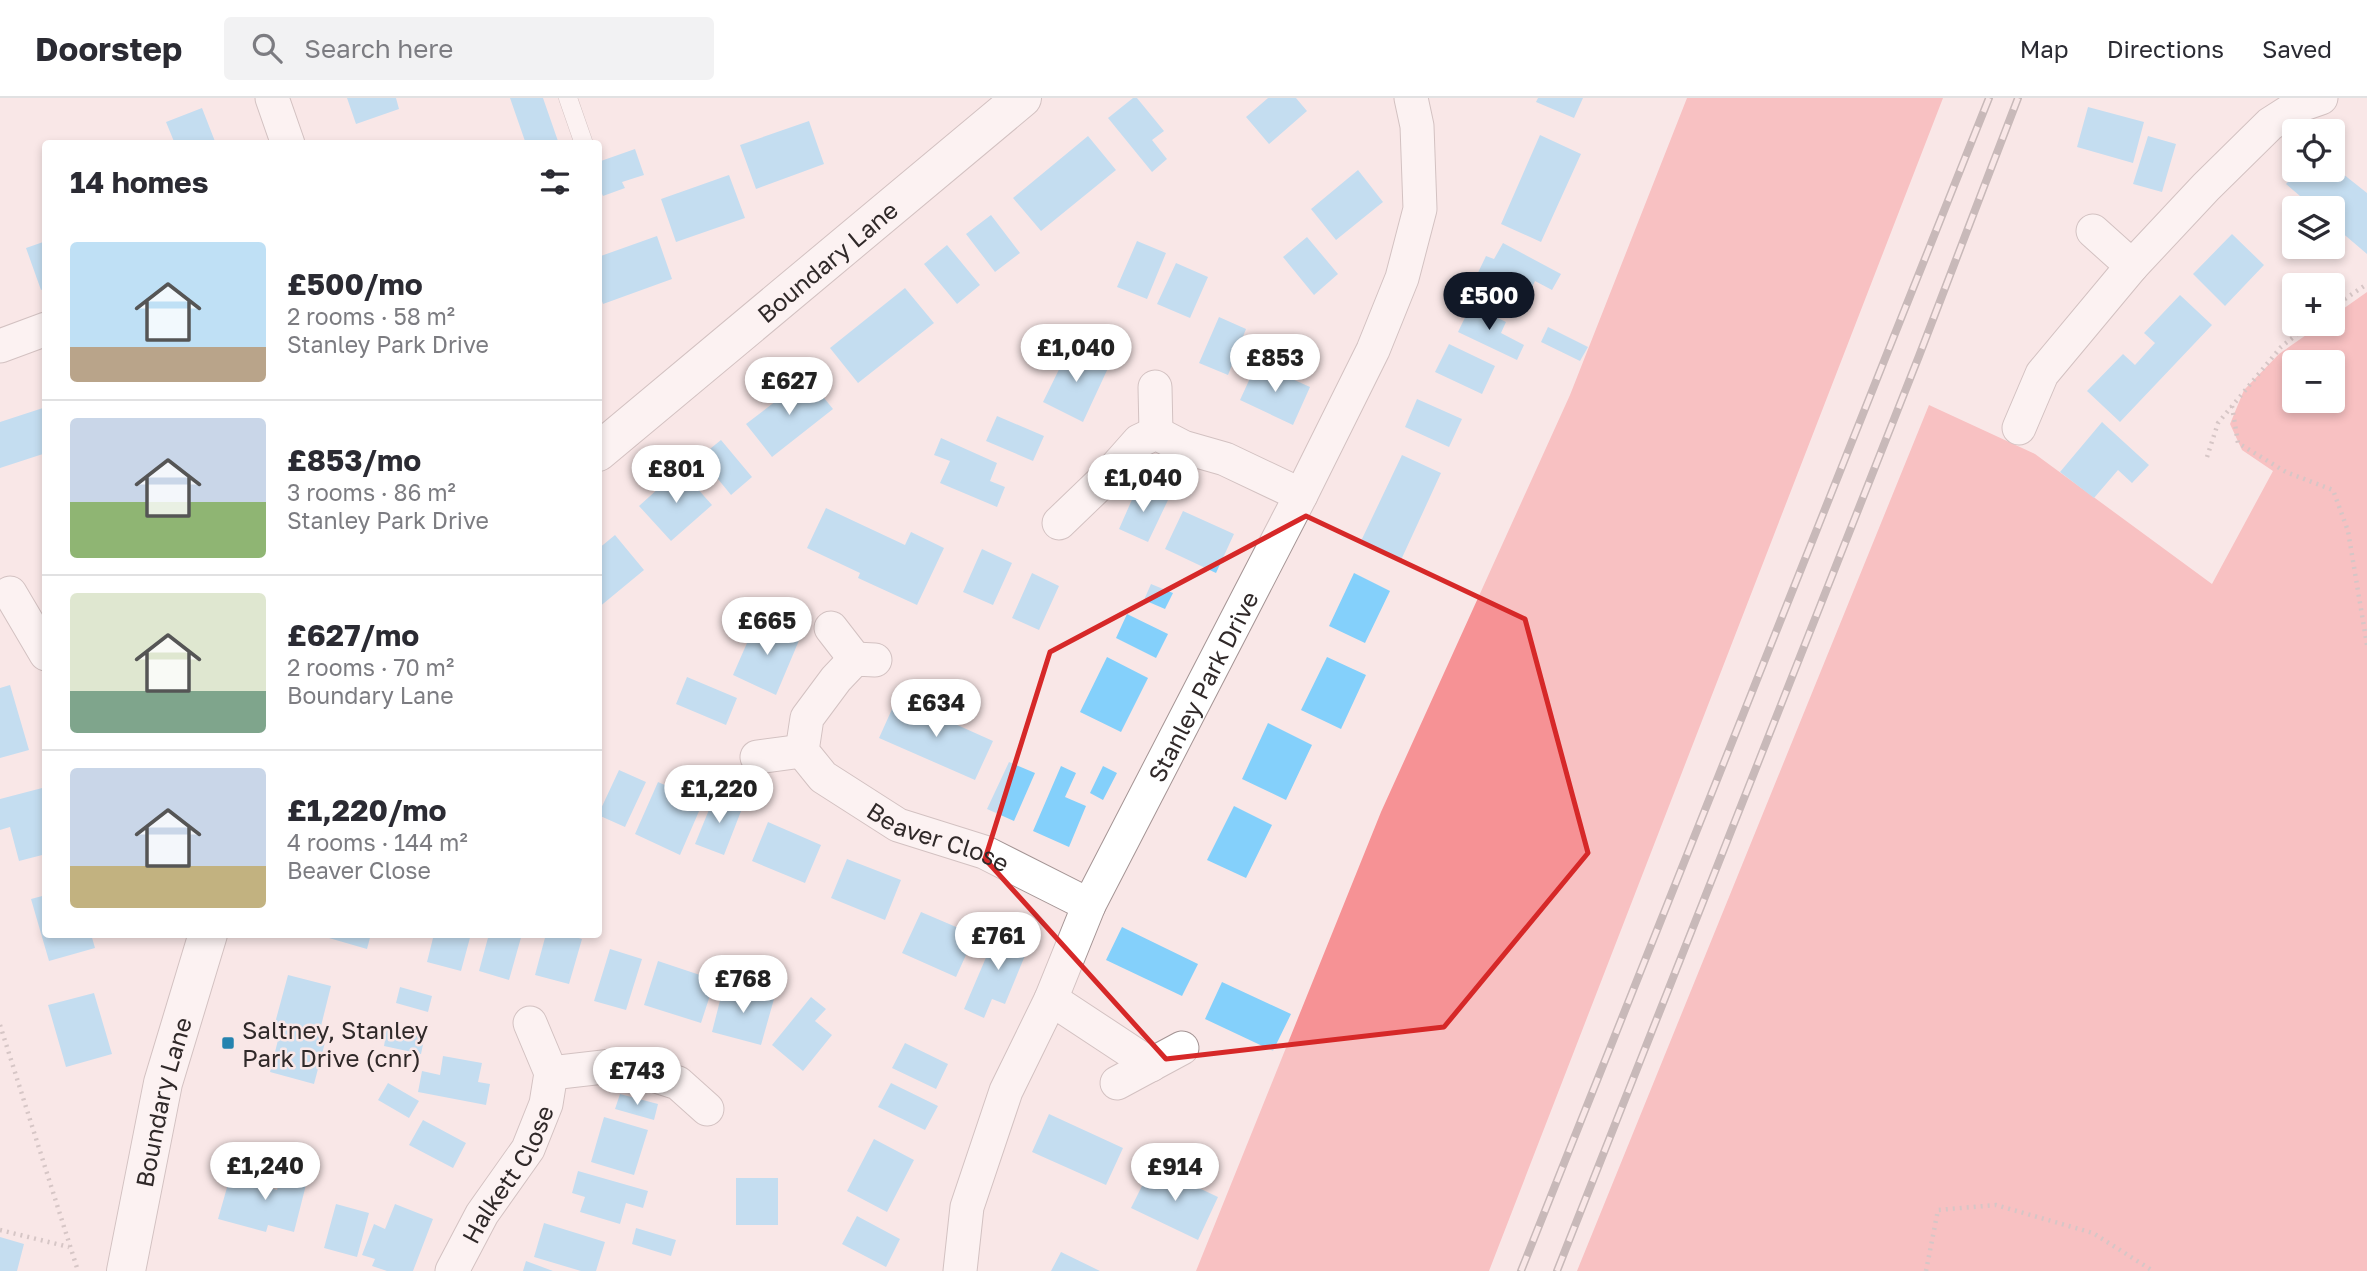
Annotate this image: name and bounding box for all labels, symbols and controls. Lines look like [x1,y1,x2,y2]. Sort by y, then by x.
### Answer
search box [224,17,714,80]
text: Doorstep [35,29,182,68]
icon: search [248,29,286,67]
text: Search here [304,33,453,64]
text: Map [2020,34,2069,63]
text: Directions [2107,34,2224,63]
text: Saved [2262,34,2332,63]
map controls [2282,119,2345,413]
button: locate [2282,119,2345,182]
icon: filters [536,163,574,201]
text: 14 homes [70,164,209,200]
street label: Boundary Lane [751,194,903,328]
button: layers [2282,196,2345,259]
text: £500/mo [287,266,423,302]
icon: home [126,270,210,354]
pin: £500 [1448,272,1530,332]
button: + [2282,273,2345,336]
text: £500 [1459,281,1519,309]
text: 2 rooms · 58 m² [287,302,455,330]
pin: £1,040 [1019,324,1133,384]
text: Stanley Park Drive [287,330,489,358]
text: £1,040 [1037,333,1115,361]
pin: £853 [1234,334,1316,394]
text: £853 [1246,343,1304,371]
button: − [2282,350,2345,413]
pin: £627 [748,358,830,417]
text: £627 [761,366,817,394]
text: £853/mo [287,442,421,478]
icon: home [126,446,210,530]
pin: £801 [635,446,717,505]
text: £801 [648,454,704,482]
pin: £1,040 [1086,454,1200,514]
text: £1,040 [1104,463,1182,491]
text: 3 rooms · 86 m² [287,478,456,506]
text: Stanley Park Drive [287,506,489,534]
street label: Stanley Park Drive [1141,586,1263,786]
pin: £665 [726,598,808,657]
text: £665 [738,606,796,634]
text: £627/mo [287,617,419,653]
icon: home [126,621,210,705]
text: 2 rooms · 70 m² [287,653,454,681]
pin: £634 [895,680,977,739]
text: Boundary Lane [287,681,454,709]
text: £634 [907,688,965,716]
pin: £1,220 [662,766,776,825]
text: £1,220 [680,774,758,802]
text: £1,220/mo [287,792,447,828]
street label: Beaver Close [862,795,1015,877]
icon: home [126,796,210,880]
text: 4 rooms · 144 m² [287,828,468,856]
text: Beaver Close [287,856,431,884]
pin: £761 [957,912,1039,972]
text: £761 [971,921,1025,949]
pin: £768 [702,956,784,1015]
text: £768 [714,964,772,992]
street label: Boundary Lane [128,1013,197,1189]
place label: Saltney, Stanley Park Drive (cnr) [242,1015,428,1072]
marker: Saltney, Stanley Park Drive (cnr) [220,1035,236,1051]
pin: £743 [596,1048,678,1107]
text: £743 [609,1056,665,1084]
street label: Halkett Close [455,1101,559,1248]
pin: £1,240 [208,1142,322,1202]
pin: £914 [1134,1144,1216,1203]
text: £1,240 [226,1151,304,1179]
text: £914 [1147,1152,1203,1180]

